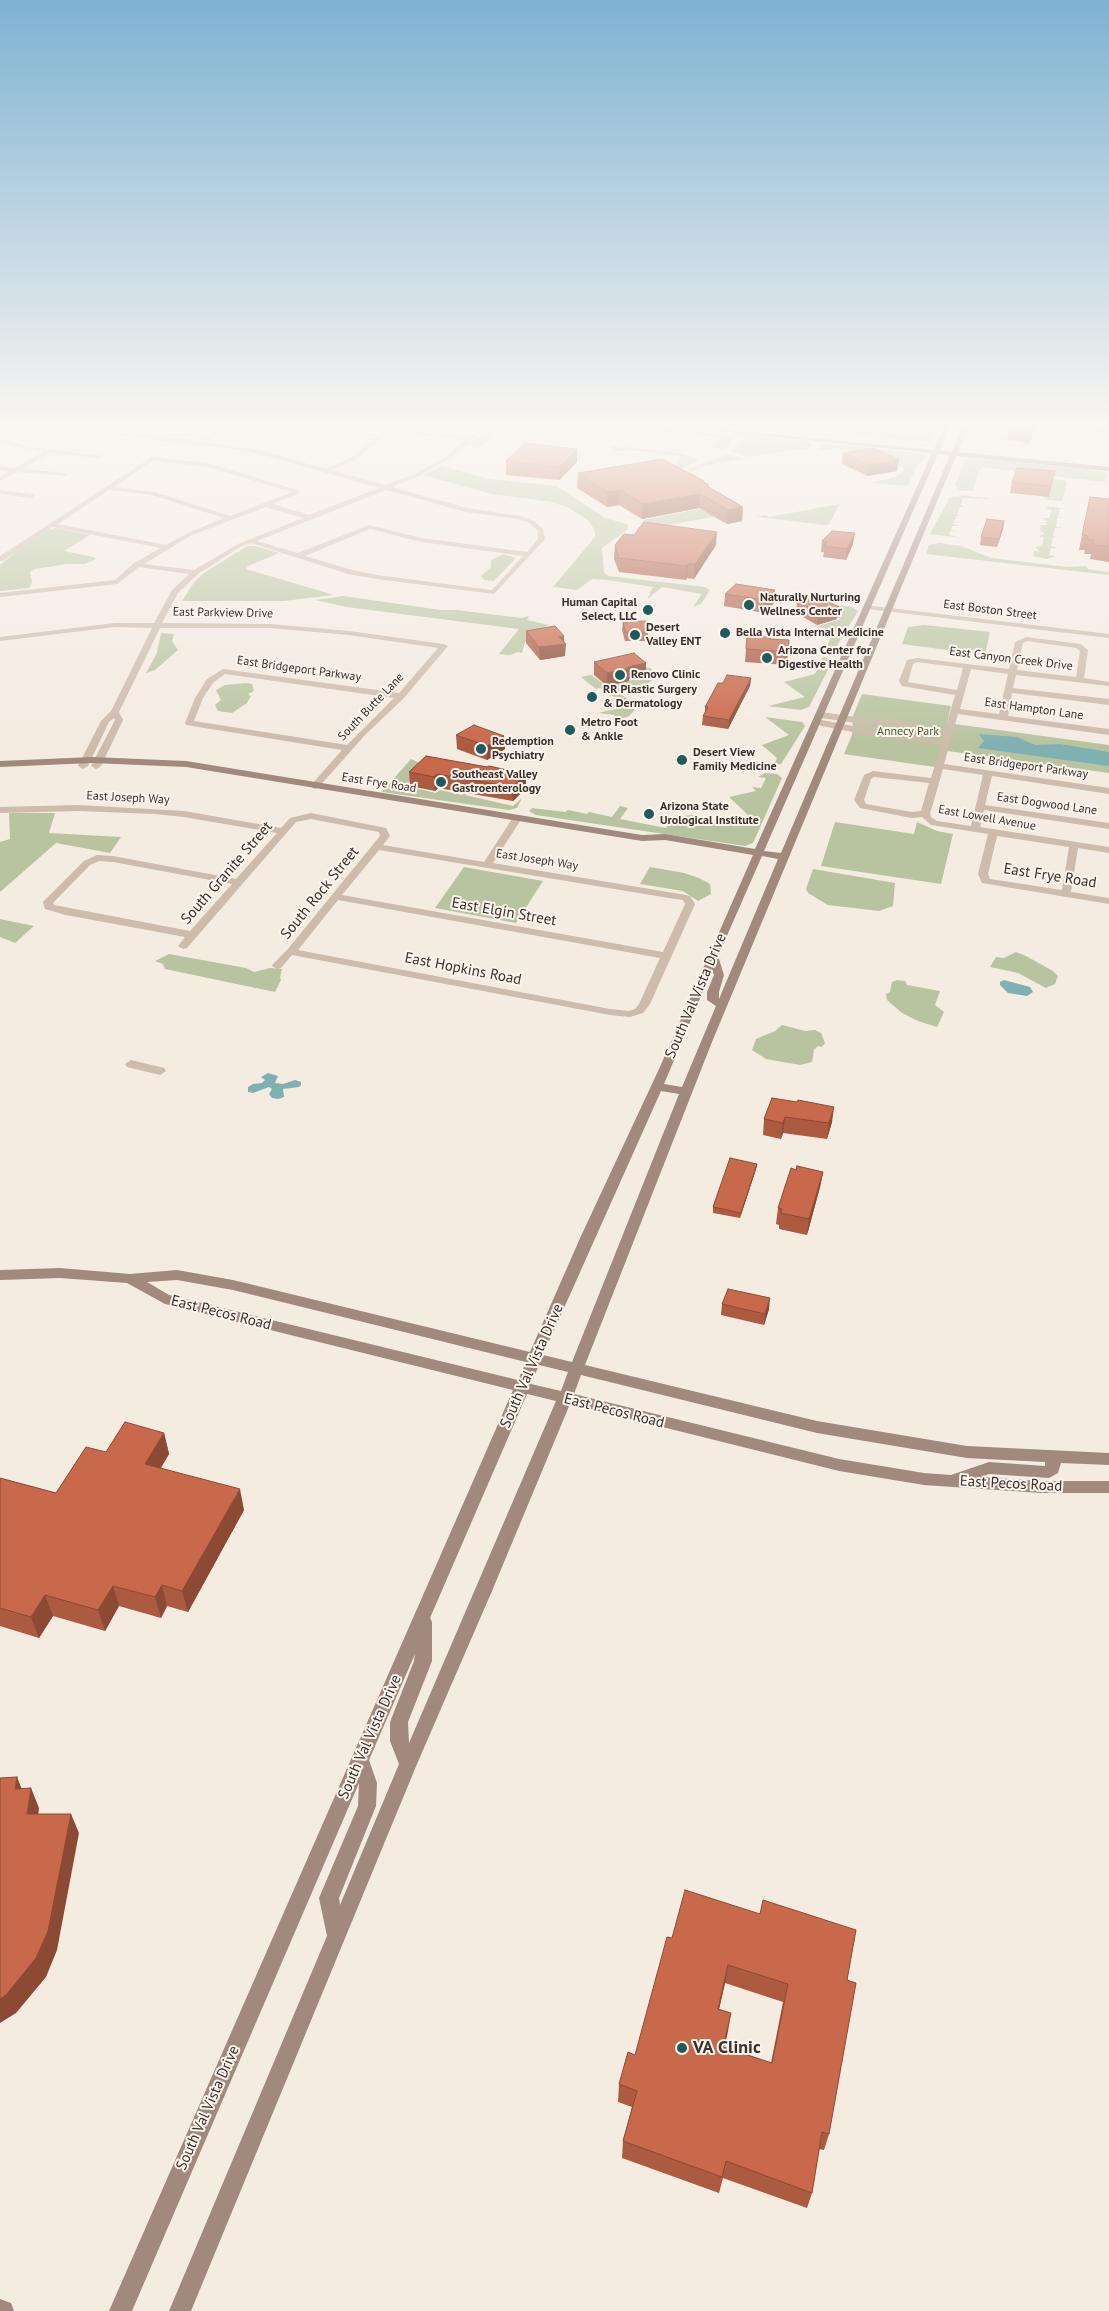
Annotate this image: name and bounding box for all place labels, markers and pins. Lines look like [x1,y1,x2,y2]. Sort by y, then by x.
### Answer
place label: Naturally Nurturing Wellness Center [760,591,860,619]
place label: Human Capital Select, LLC [562,596,637,624]
marker: Naturally Nurturing Wellness Center [742,598,756,612]
marker: Human Capital Select, LLC [641,603,655,617]
place label: Desert Valley ENT [646,621,701,649]
marker: Bella Vista Internal Medicine [718,626,732,640]
place label: Bella Vista Internal Medicine [736,626,884,640]
marker: Desert Valley ENT [628,628,642,642]
place label: Arizona Center for Digestive Health [778,644,871,672]
marker: Arizona Center for Digestive Health [760,651,774,665]
marker: Renovo Clinic [613,668,627,682]
place label: Renovo Clinic [631,668,700,682]
place label: RR Plastic Surgery & Dermatology [603,683,697,711]
marker: RR Plastic Surgery & Dermatology [585,690,599,704]
place label: Metro Foot & Ankle [581,716,638,744]
marker: Metro Foot & Ankle [563,723,577,737]
place label: Redemption Psychiatry [492,735,554,763]
marker: Redemption Psychiatry [474,742,488,756]
place label: Desert View Family Medicine [693,746,777,774]
marker: Desert View Family Medicine [675,753,689,767]
place label: Southeast Valley Gastroenterology [452,768,541,796]
marker: Southeast Valley Gastroenterology [434,775,448,789]
place label: Arizona State Urological Institute [660,800,759,828]
marker: Arizona State Urological Institute [642,807,656,821]
place label: VA Clinic [693,2037,761,2059]
marker: VA Clinic [675,2041,689,2055]

